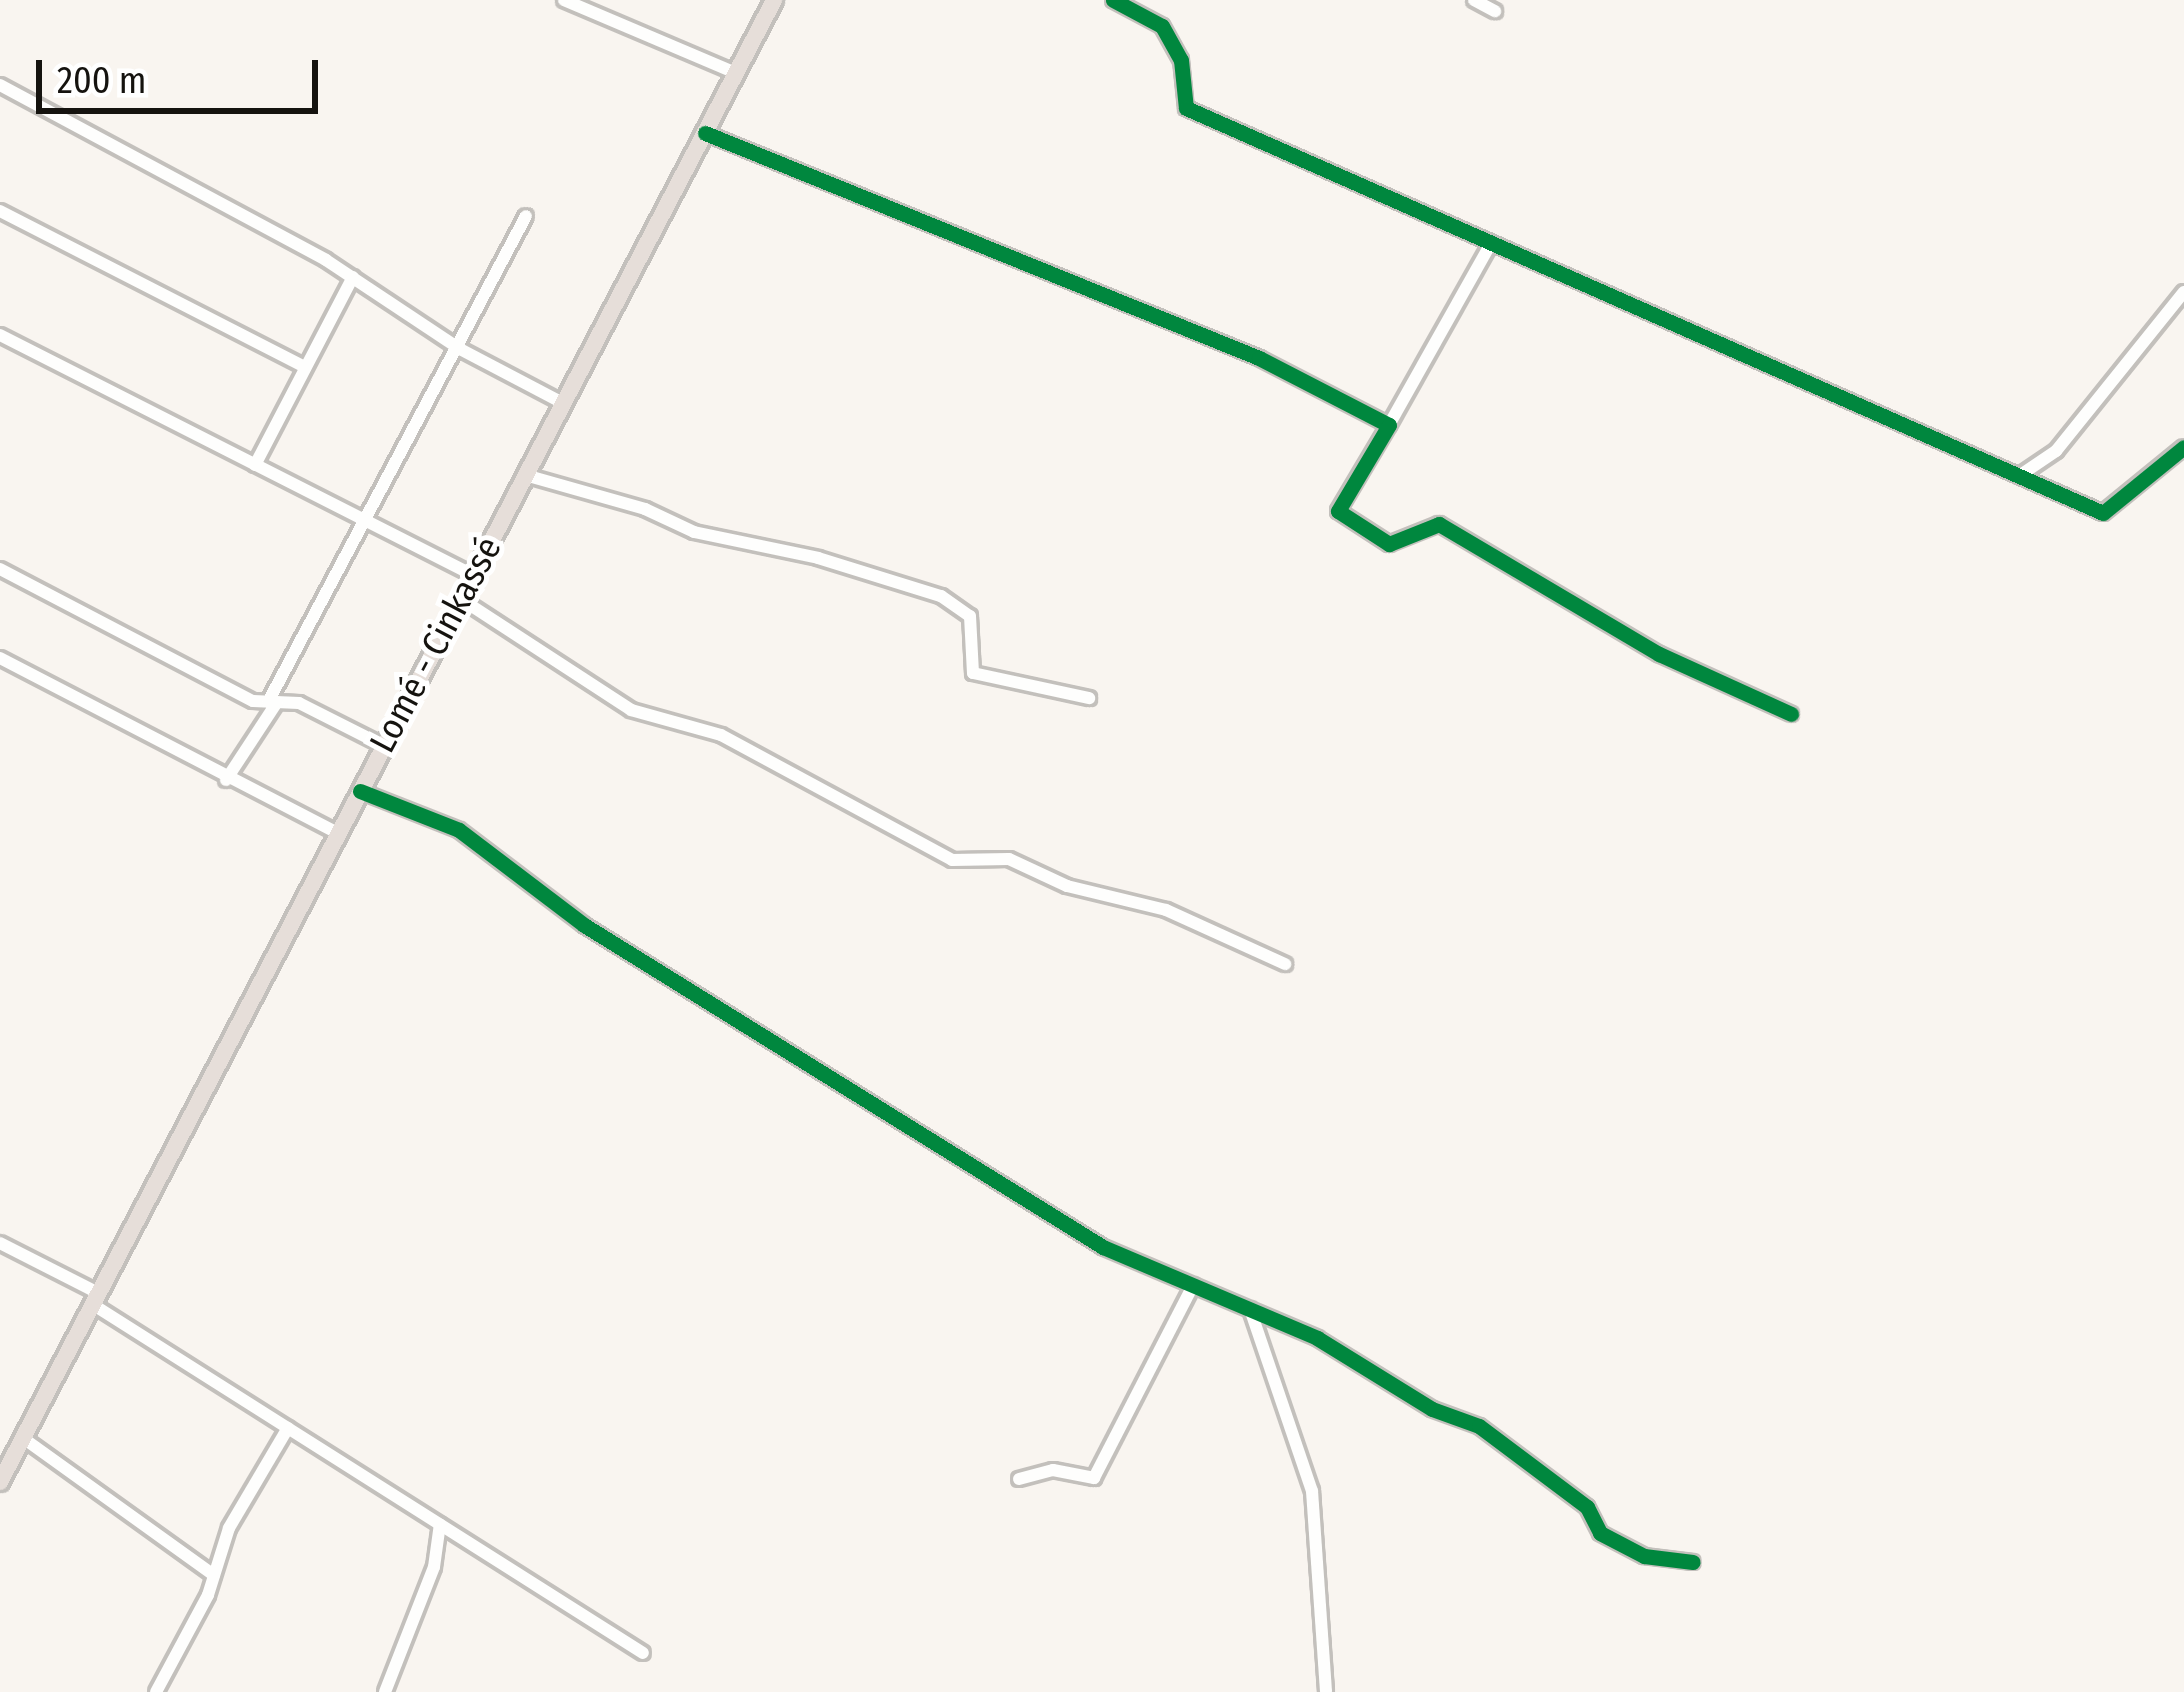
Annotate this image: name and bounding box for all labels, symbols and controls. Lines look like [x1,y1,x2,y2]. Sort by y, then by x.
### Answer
scale bar [42,36,324,110]
text: 200 m [57,59,147,103]
street label: Lomé - Cinkassé [361,530,511,760]

